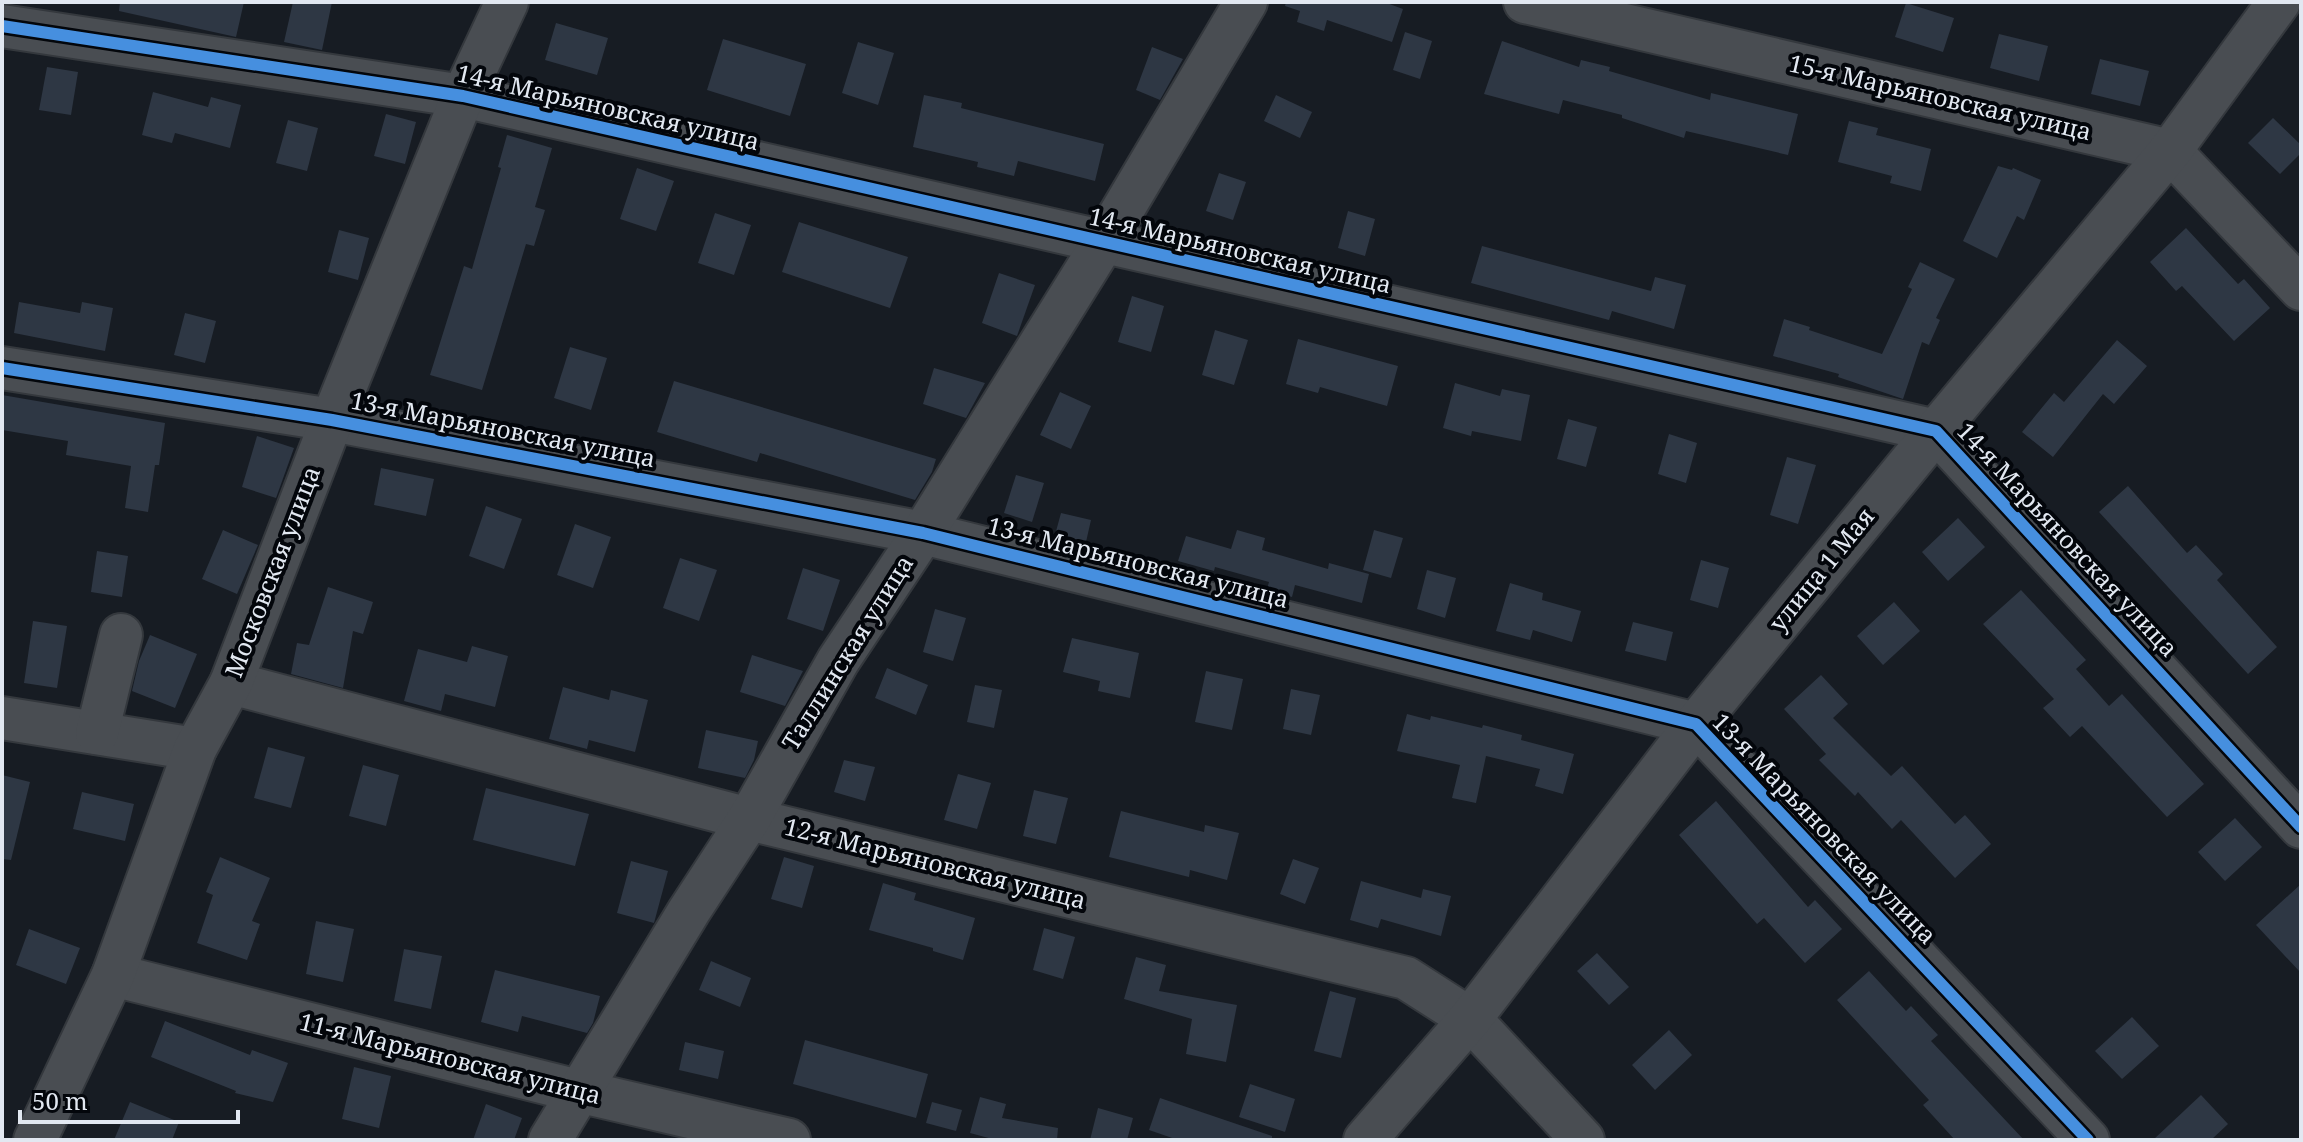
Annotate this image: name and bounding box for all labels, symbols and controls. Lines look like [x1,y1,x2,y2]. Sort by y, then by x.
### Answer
street label: 15-я Марьяновская улица [1786,46,2095,147]
street label: 14-я Марьяновская улица [454,56,763,157]
street label: 14-я Марьяновская улица [1086,199,1395,300]
street label: 13-я Марьяновская улица [348,383,658,474]
street label: 14-я Марьяновская улица [1950,415,2186,663]
street label: Московская улица [216,461,327,682]
street label: улица 1 Мая [1761,500,1881,638]
street label: 13-я Марьяновская улица [984,508,1293,615]
street label: Таллинская улица [773,548,920,756]
street label: 13-я Марьяновская улица [1706,705,1944,951]
street label: 12-я Марьяновская улица [781,809,1090,916]
street label: 11-я Марьяновская улица [296,1004,605,1111]
scale bar [20,1074,238,1124]
text: 50 m [32,1084,88,1117]

